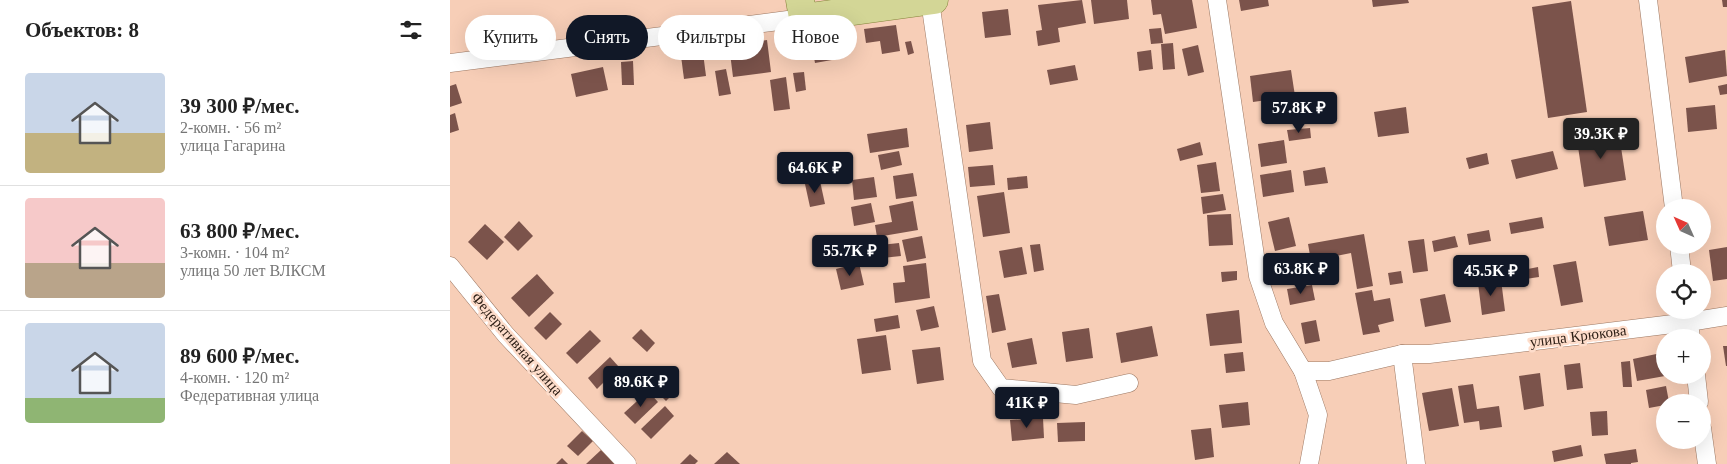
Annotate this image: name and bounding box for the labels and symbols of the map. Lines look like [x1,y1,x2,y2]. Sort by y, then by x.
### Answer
pin: 57.8K ₽ [1253,92,1345,134]
pin: 39.3K ₽ [1555,118,1647,160]
pin: 64.6K ₽ [769,152,861,194]
north arrow [1656,199,1711,254]
pin: 55.7K ₽ [804,234,896,277]
pin: 63.8K ₽ [1255,252,1347,295]
pin: 45.5K ₽ [1445,254,1537,297]
street label: Федеративная улица [468,290,566,399]
street label: улица Крюкова [1529,322,1627,350]
pin: 89.6K ₽ [595,366,687,408]
pin: 41K ₽ [992,386,1062,429]

